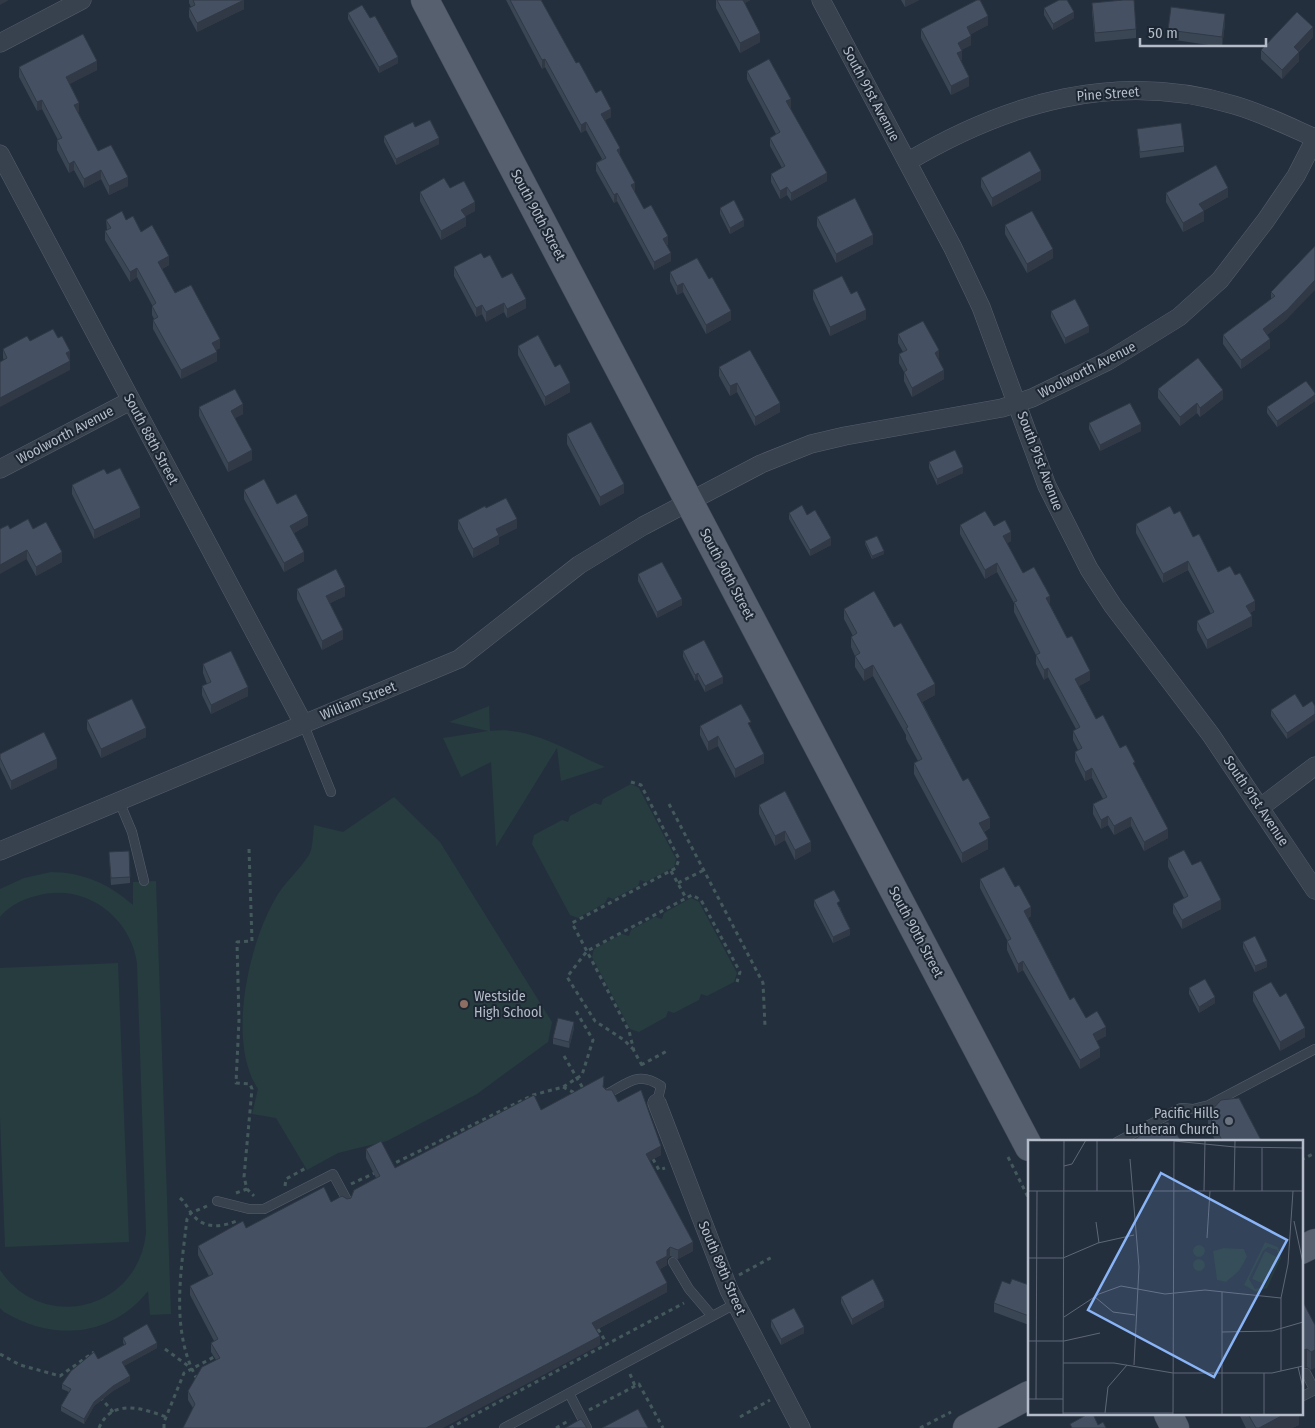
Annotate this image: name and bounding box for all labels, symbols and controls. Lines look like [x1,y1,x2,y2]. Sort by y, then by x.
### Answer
scale bar [1140,15,1266,47]
text: 50 m [1148,24,1178,42]
street label: South 91st Avenue [839,44,903,144]
street label: Pine Street [1076,83,1140,105]
street label: South 90th Street [507,167,569,264]
street label: Woolworth Avenue [1035,338,1139,402]
street label: South 88th Street [120,391,182,488]
street label: Woolworth Avenue [14,402,117,468]
street label: South 91st Avenue [1013,409,1067,513]
street label: South 90th Street [696,526,758,623]
street label: William Street [318,678,399,724]
street label: South 91st Avenue [1220,753,1292,849]
street label: South 90th Street [885,884,947,981]
place label: Westside High School [474,988,542,1021]
marker: Westside High School [458,998,470,1010]
place label: Pacific Hills Lutheran Church [1125,1105,1219,1138]
marker: Pacific Hills Lutheran Church [1223,1115,1235,1127]
inset map [1028,1140,1302,1416]
street label: South 89th Street [695,1219,750,1318]

